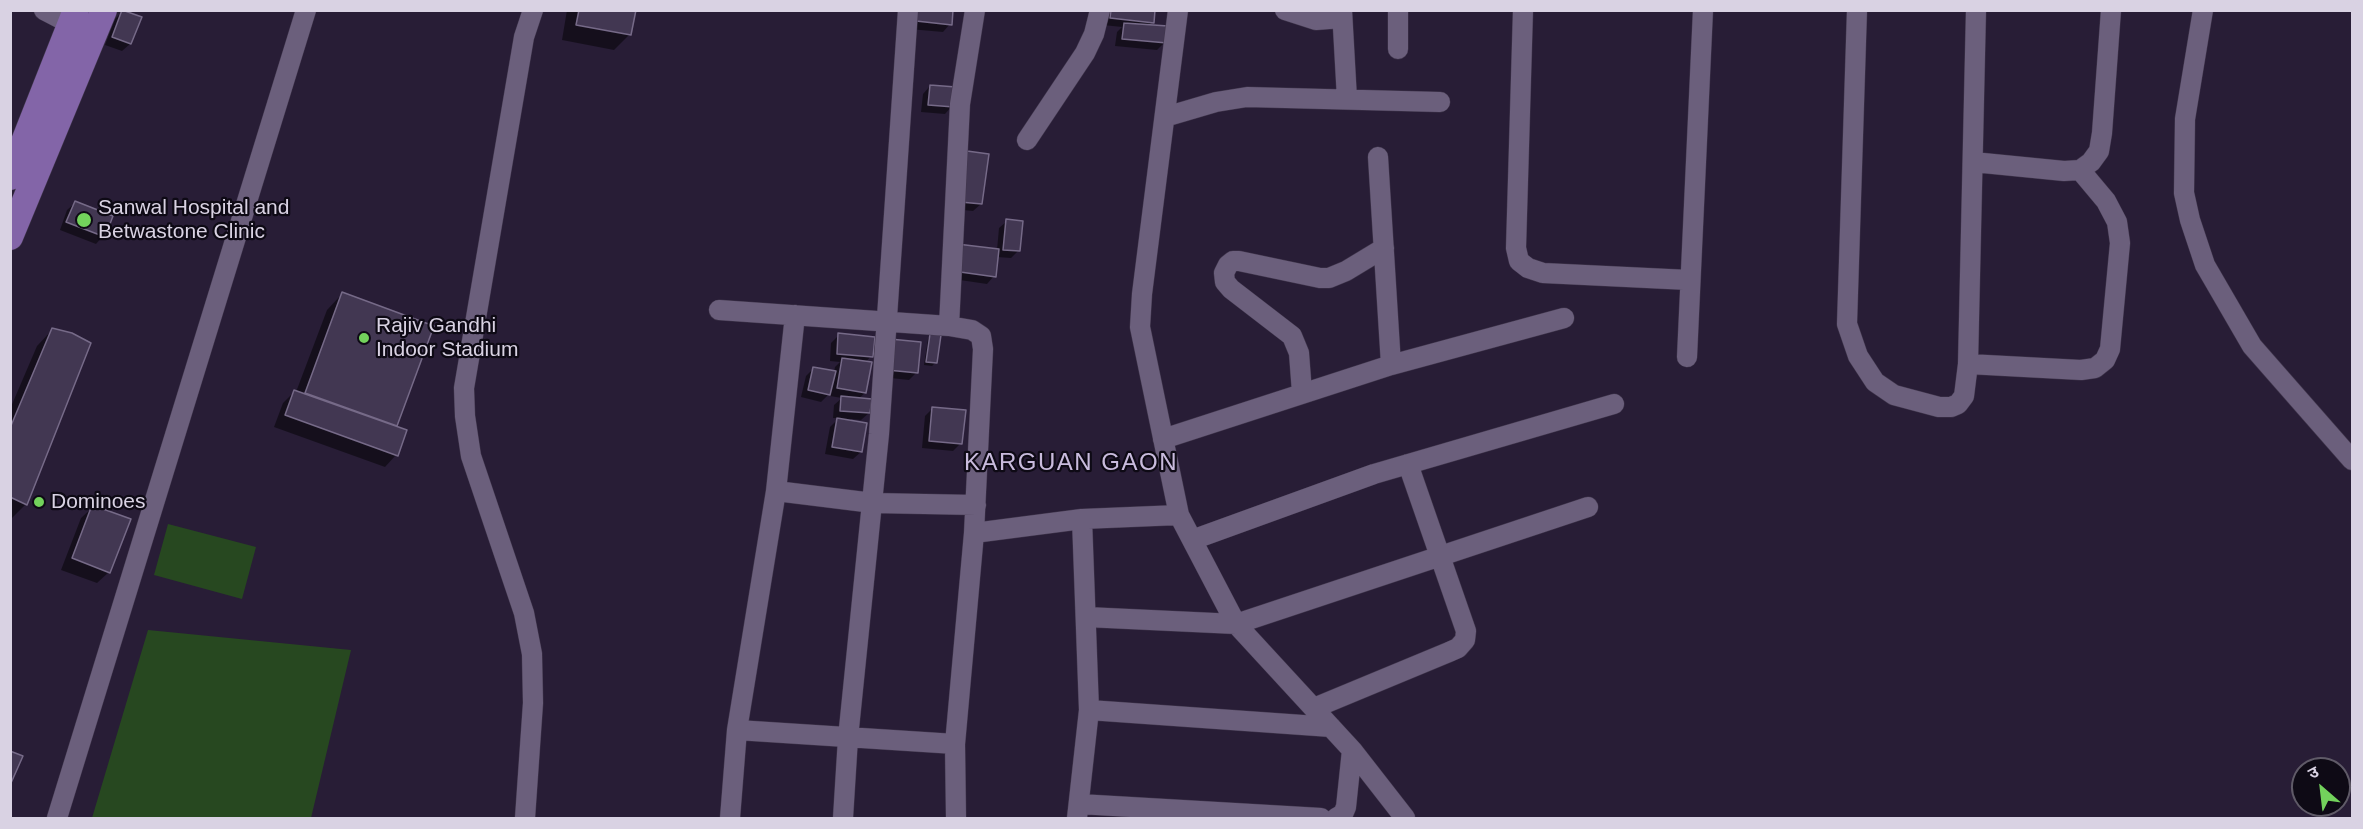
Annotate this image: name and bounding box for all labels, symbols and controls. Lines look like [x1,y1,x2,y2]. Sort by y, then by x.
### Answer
place label: Sanwal Hospital and Betwastone Clinic [98,195,289,245]
marker: Sanwal Hospital and Betwastone Clinic [75,211,93,229]
place label: Rajiv Gandhi Indoor Stadium [376,313,518,363]
marker: Rajiv Gandhi Indoor Stadium [357,331,371,345]
district label: KARGUAN GAON [964,449,1178,477]
place label: Dominoes [51,489,146,515]
marker: Dominoes [32,495,46,509]
north arrow [2291,757,2351,817]
text: उ [2305,763,2321,782]

